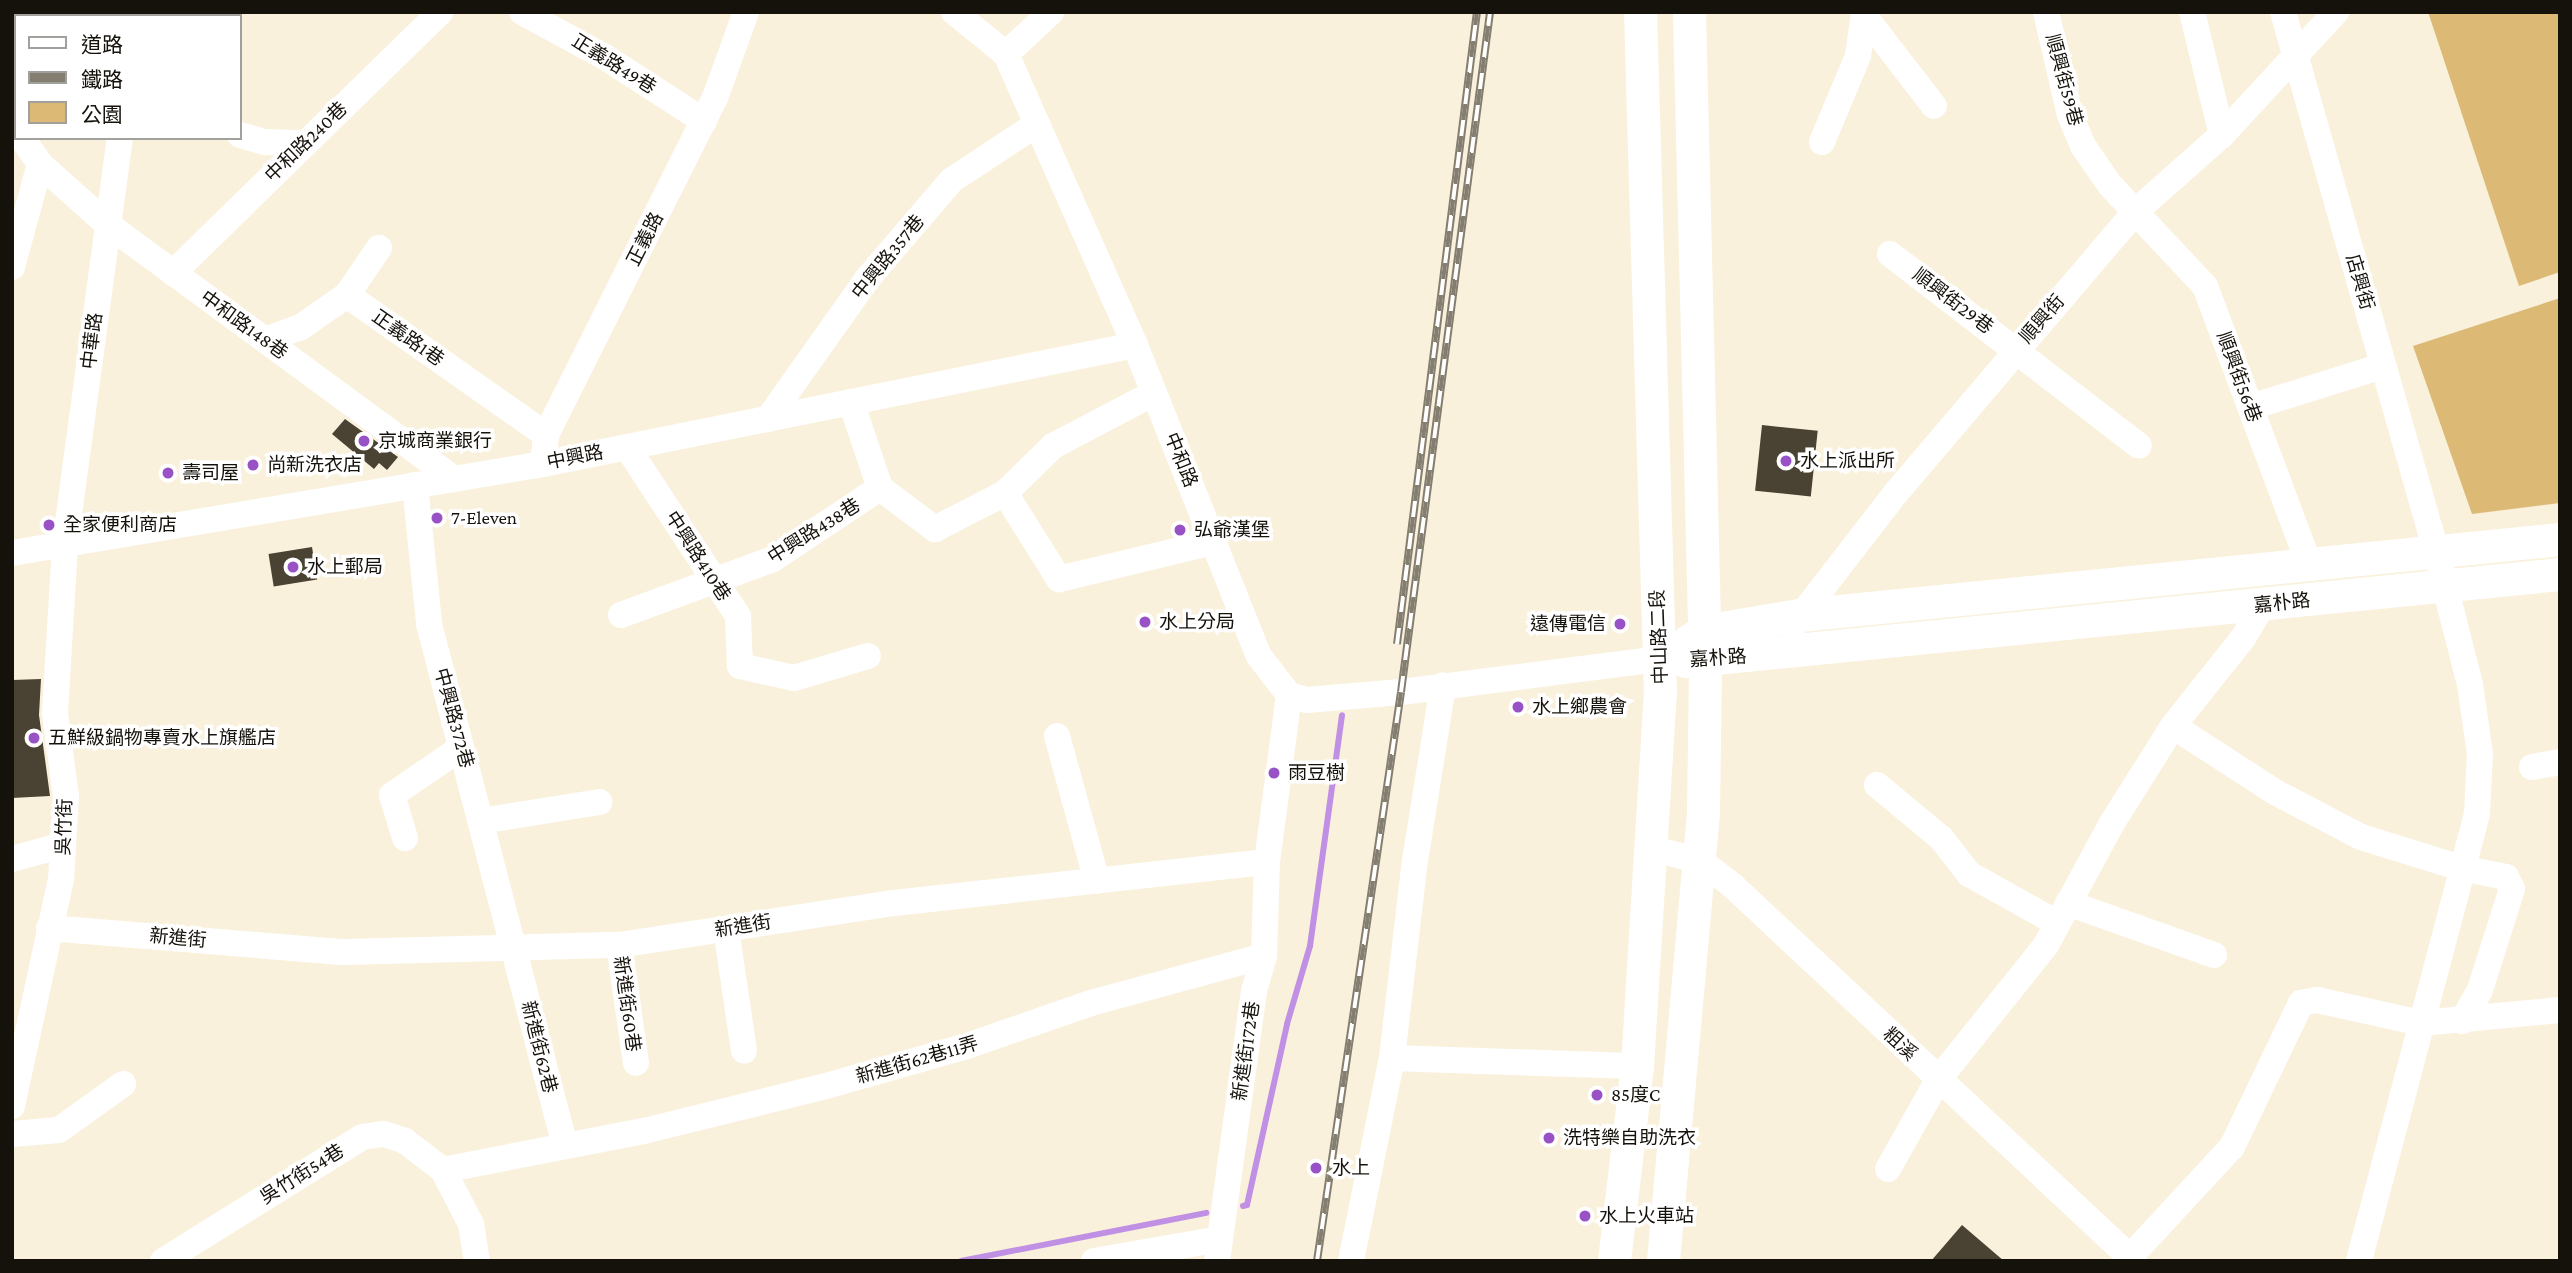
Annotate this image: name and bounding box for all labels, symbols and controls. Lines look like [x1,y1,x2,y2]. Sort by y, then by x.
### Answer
legend [14,14,242,140]
street label: 正義路49巷 [568,29,660,99]
street label: 順興街59巷 [2041,31,2087,129]
text: 道路 [81,33,123,57]
text: 鐵路 [81,68,123,92]
street label: 中和路240巷 [260,97,352,187]
text: 公園 [81,103,123,127]
street label: 正義路 [622,208,668,270]
street label: 中興路357巷 [847,210,929,304]
street label: 店興街 [2341,251,2379,313]
street label: 順興街29巷 [1908,263,1998,339]
street label: 中和路148巷 [196,286,292,364]
street label: 順興街 [2015,290,2069,348]
street label: 正義路1巷 [368,305,448,371]
street label: 中華路 [77,311,107,371]
street label: 順興街56巷 [2212,329,2266,425]
street label: 中和路 [1160,429,1202,491]
place label: 京城商業銀行 [378,430,492,452]
marker: 京城商業銀行 [356,433,372,449]
street label: 中興路 [545,440,605,474]
place label: 水上派出所 [1800,450,1895,472]
marker: 水上派出所 [1778,453,1794,469]
place label: 尚新洗衣店 [267,454,362,476]
marker: 尚新洗衣店 [245,457,261,473]
place label: 壽司屋 [182,462,239,484]
marker: 壽司屋 [160,465,176,481]
street label: 中興路438巷 [764,494,864,568]
place label: 7-Eleven [451,507,517,529]
street label: 中興路410巷 [660,507,736,605]
marker: 7-Eleven [429,510,445,526]
place label: 全家便利商店 [63,514,177,536]
marker: 全家便利商店 [41,517,57,533]
place label: 弘爺漢堡 [1194,519,1270,541]
marker: 弘爺漢堡 [1172,522,1188,538]
place label: 水上郵局 [307,556,383,578]
marker: 水上郵局 [285,559,301,575]
street label: 中山路二段 [1646,589,1672,685]
street label: 嘉朴路 [2252,589,2312,617]
place label: 水上分局 [1159,611,1235,633]
place label: 遠傳電信 [1530,613,1606,635]
marker: 水上分局 [1137,614,1153,630]
marker: 遠傳電信 [1612,616,1628,632]
street label: 嘉朴路 [1689,645,1747,671]
street label: 中興路372巷 [430,665,478,771]
place label: 水上鄉農會 [1532,696,1627,718]
marker: 水上鄉農會 [1510,699,1526,715]
place label: 五鮮級鍋物專賣水上旗艦店 [48,727,276,749]
marker: 五鮮級鍋物專賣水上旗艦店 [26,730,42,746]
place label: 雨豆樹 [1288,762,1345,784]
marker: 雨豆樹 [1266,765,1282,781]
street label: 吳竹街 [52,798,76,856]
street label: 新進街 [713,910,773,942]
street label: 新進街 [149,924,207,952]
street label: 新進街60巷 [609,955,645,1053]
street label: 新進街62巷 [517,998,561,1096]
street label: 新進街172巷 [1228,1000,1264,1102]
street label: 粗溪 [1878,1023,1922,1065]
street label: 新進街62巷11弄 [853,1032,981,1088]
place label: 85度C [1611,1084,1660,1106]
marker: 85度C [1589,1087,1605,1103]
place label: 洗特樂自助洗衣 [1563,1127,1696,1149]
marker: 洗特樂自助洗衣 [1541,1130,1557,1146]
street label: 吳竹街54巷 [256,1139,348,1209]
place label: 水上 [1332,1157,1370,1179]
marker: 水上 [1306,1158,1326,1178]
place label: 水上火車站 [1599,1205,1694,1227]
marker: 水上火車站 [1577,1208,1593,1224]

